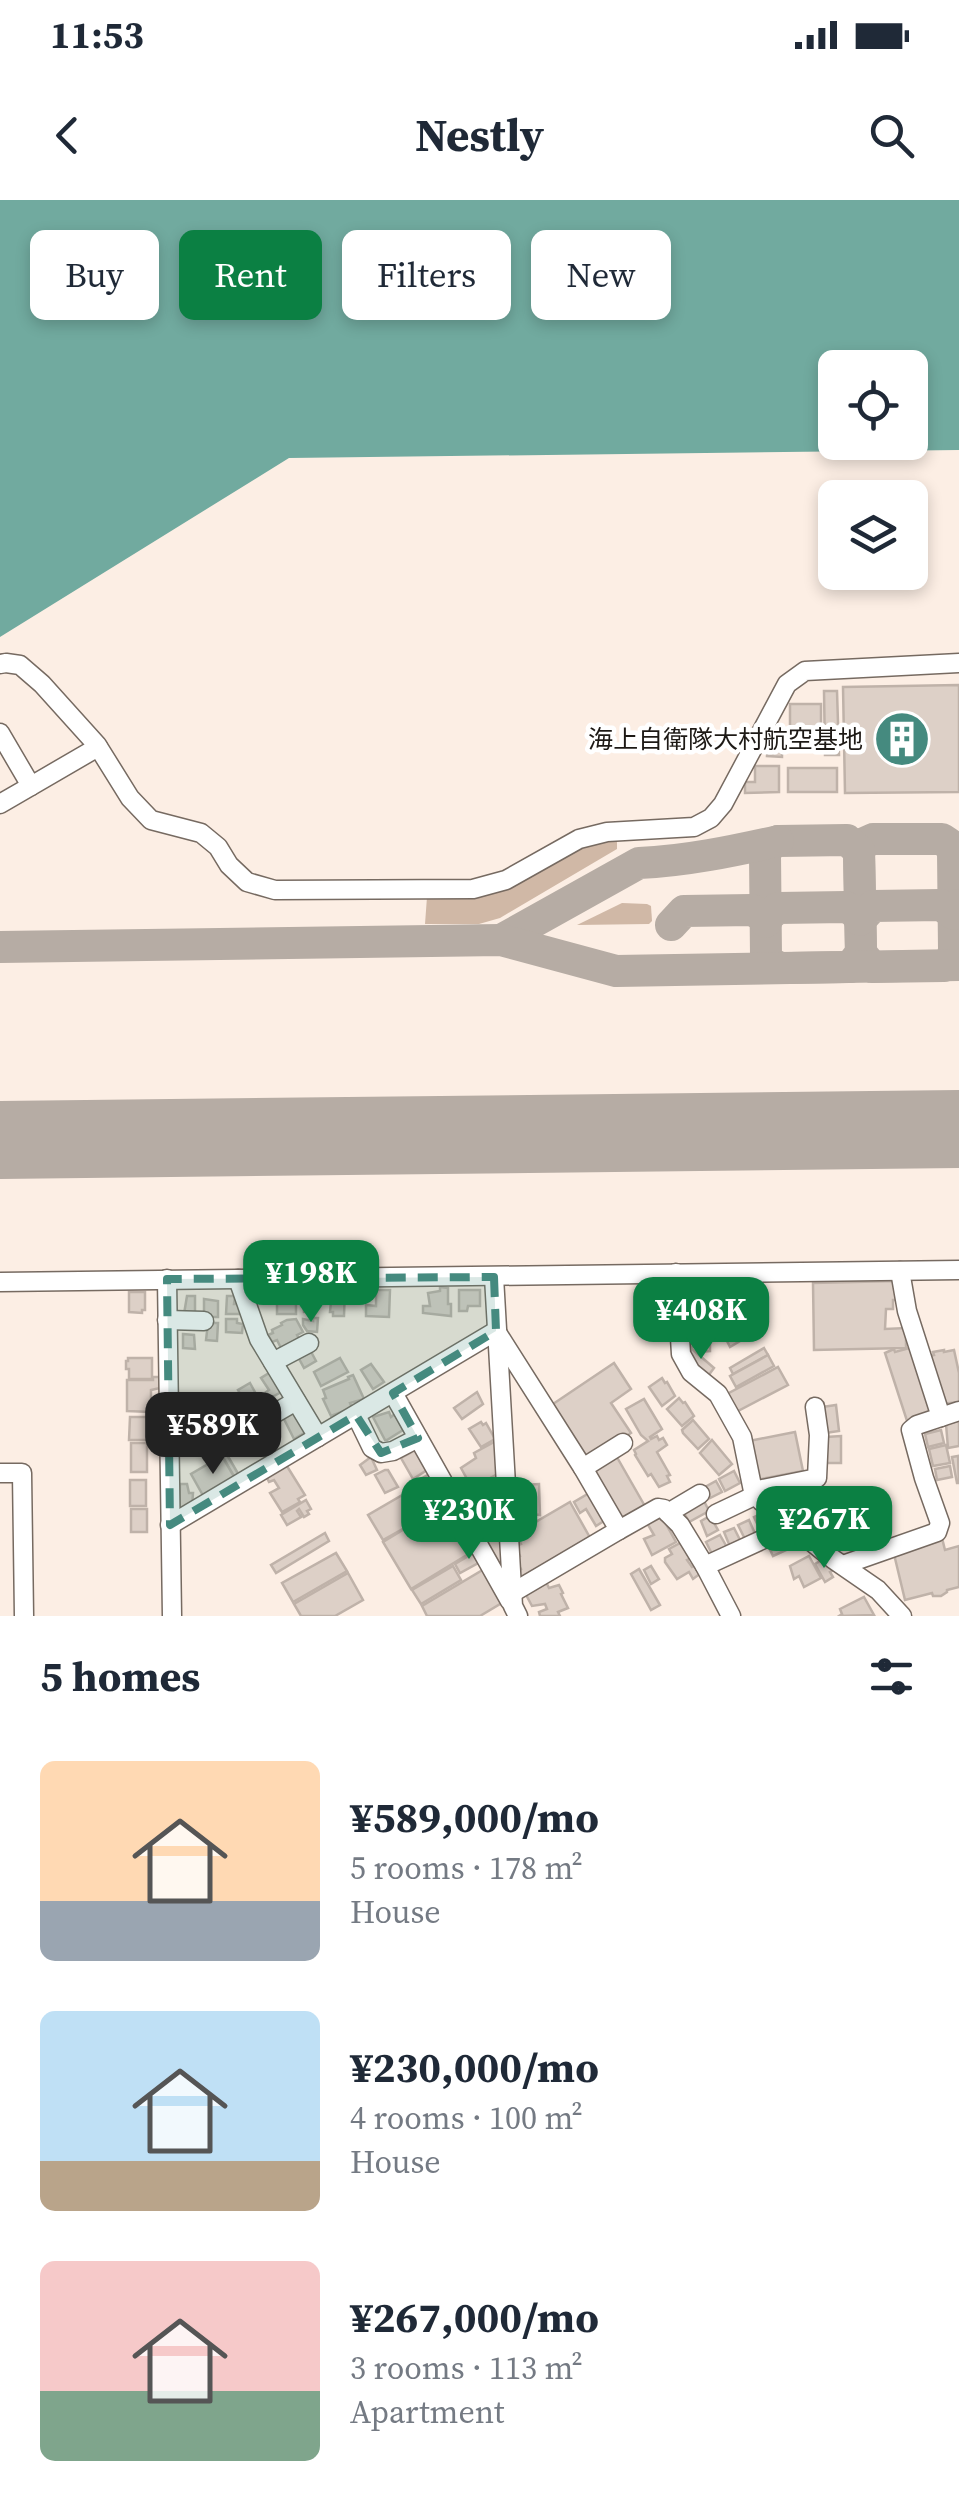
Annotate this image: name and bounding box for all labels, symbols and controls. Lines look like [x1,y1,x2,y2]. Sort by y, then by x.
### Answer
text: 11:53 [50,9,144,61]
text: Nestly [415,104,544,166]
icon: back [40,108,95,163]
icon: search [864,108,919,163]
chip: Buy [30,230,159,320]
chip: Rent [179,230,322,320]
chip: Filters [342,230,511,320]
chip: New [531,230,671,320]
map controls [818,350,928,590]
button: locate [818,350,928,460]
button: layers [818,480,928,590]
building icon: 海上自衛隊大村航空基地 [872,709,932,769]
place label: 海上自衛隊大村航空基地 [588,722,863,756]
pin: ¥198K [241,1240,381,1325]
text: ¥198K [265,1250,357,1294]
pin: ¥408K [631,1277,771,1362]
text: ¥408K [655,1287,747,1331]
pin: ¥589K [143,1392,283,1477]
text: ¥589K [167,1402,259,1446]
pin: ¥230K [399,1477,539,1562]
pin: ¥267K [754,1486,894,1571]
text: ¥230K [423,1487,515,1531]
text: ¥267K [778,1496,870,1540]
text: 5 homes [40,1647,200,1705]
icon: filters [864,1649,919,1704]
text: ¥589,000/mo [350,1788,599,1846]
icon: home [120,1801,240,1921]
text: 5 rooms · 178 m² [350,1846,583,1890]
text: House [350,1890,441,1934]
text: ¥230,000/mo [350,2038,599,2096]
icon: home [120,2051,240,2171]
text: 4 rooms · 100 m² [350,2096,583,2140]
text: House [350,2140,441,2184]
text: ¥267,000/mo [350,2288,599,2346]
icon: home [120,2301,240,2421]
text: 3 rooms · 113 m² [350,2346,583,2390]
text: Apartment [350,2390,504,2434]

